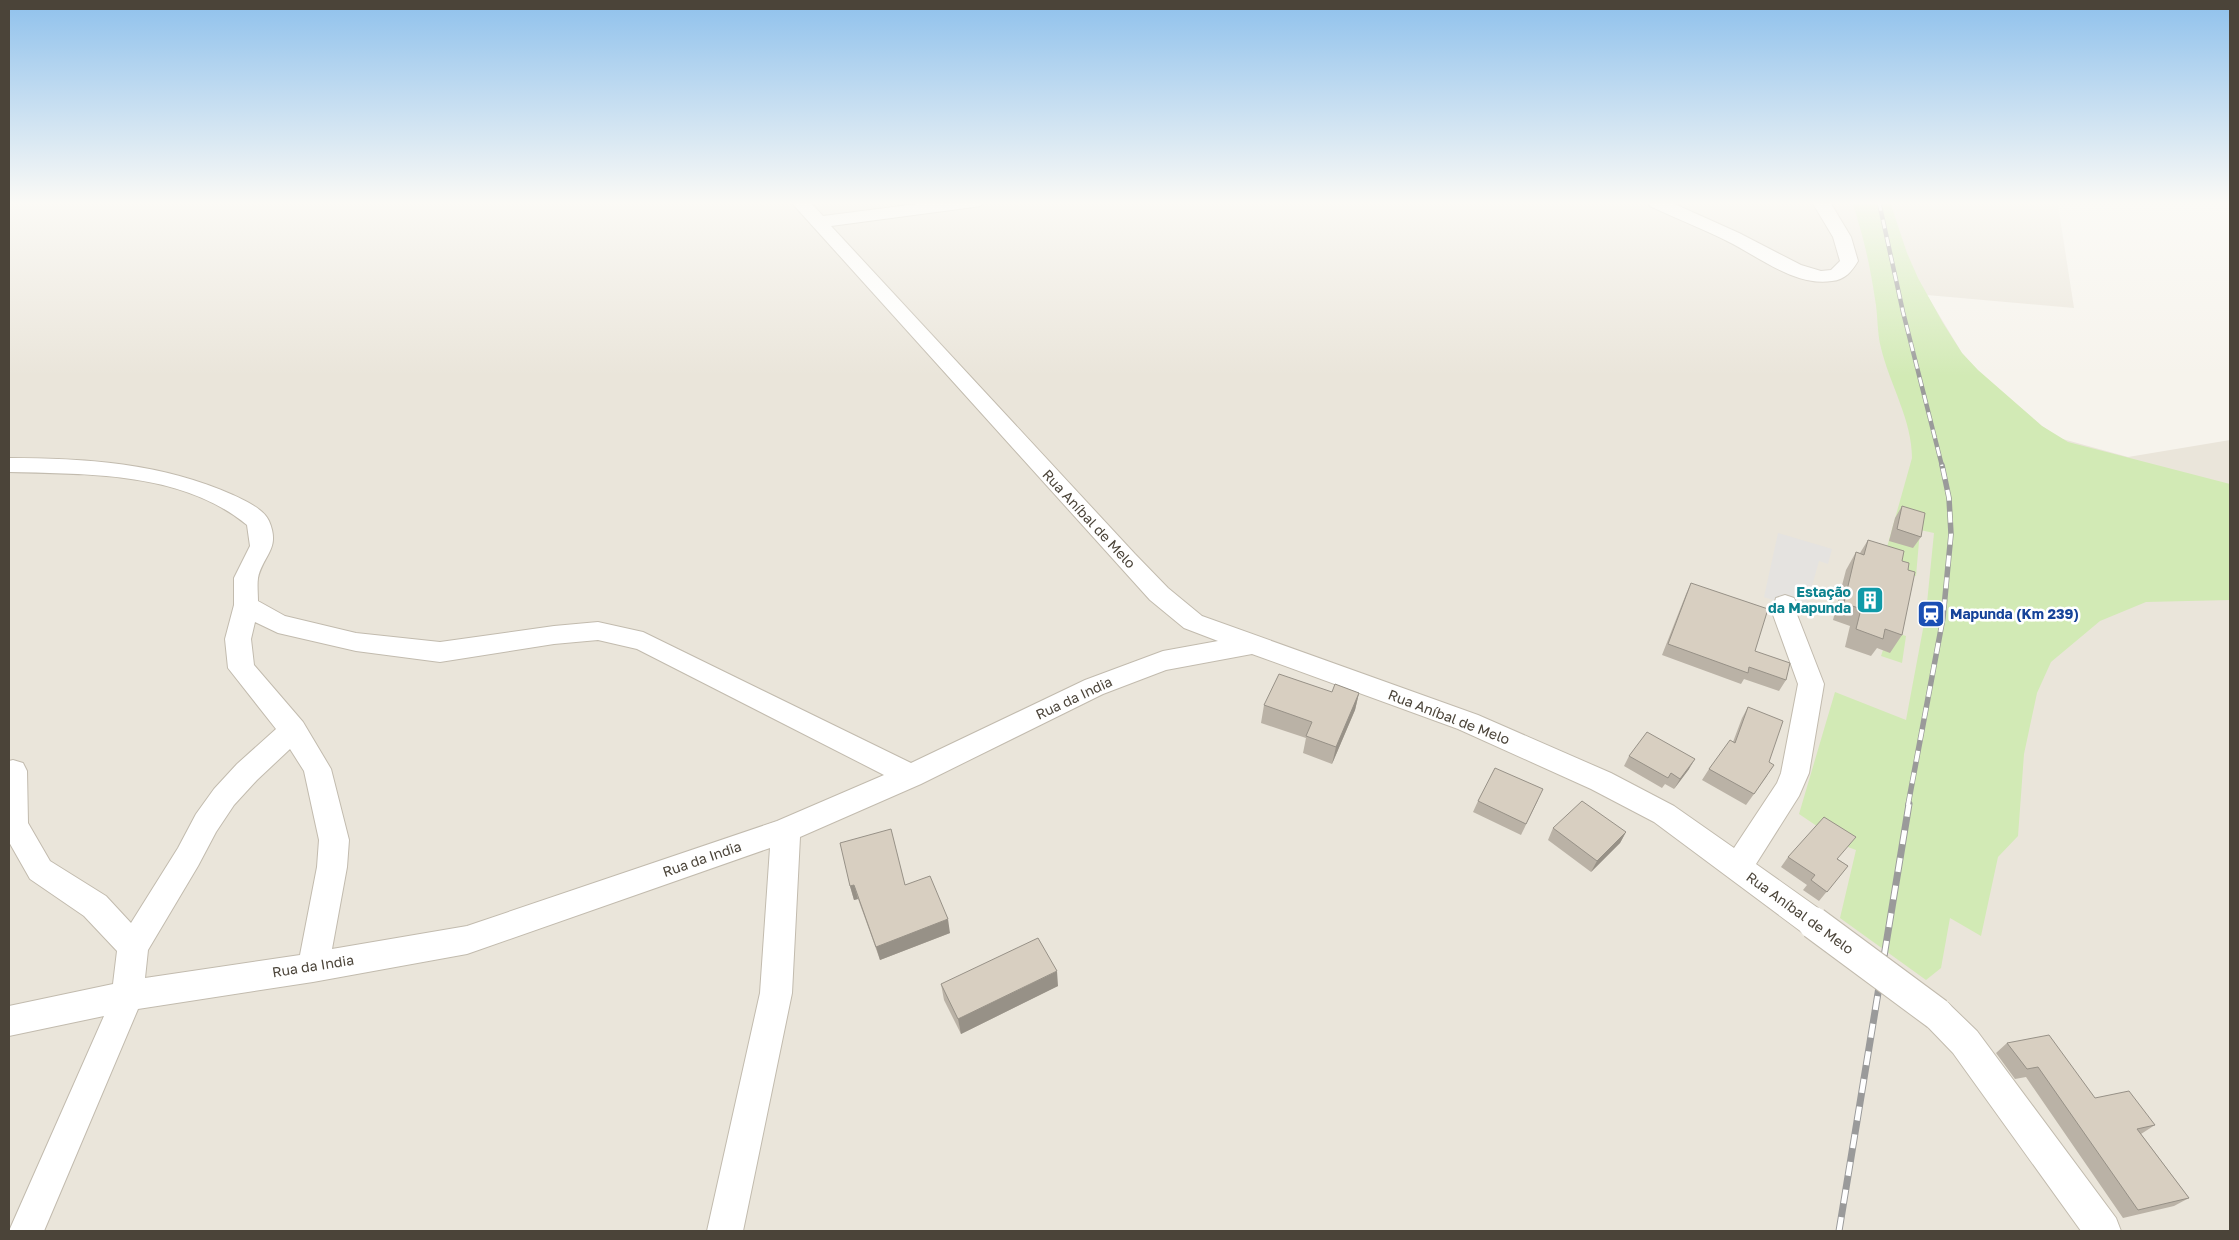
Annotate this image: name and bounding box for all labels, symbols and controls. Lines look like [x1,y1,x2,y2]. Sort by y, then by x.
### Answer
street label: Rua Aníbal de Melo [1039,466,1139,572]
place label: Estação da Mapunda [1768,583,1851,616]
building icon: Estação da Mapunda [1855,585,1885,615]
station icon: Mapunda (Km 239) [1916,599,1946,629]
place label: Mapunda (Km 239) [1950,605,2079,622]
street label: Rua da India [1033,672,1115,723]
street label: Rua Aníbal de Melo [1386,686,1512,748]
street label: Rua da India [660,837,744,880]
street label: Rua Aníbal de Melo [1743,868,1857,957]
street label: Rua da India [271,951,355,980]

